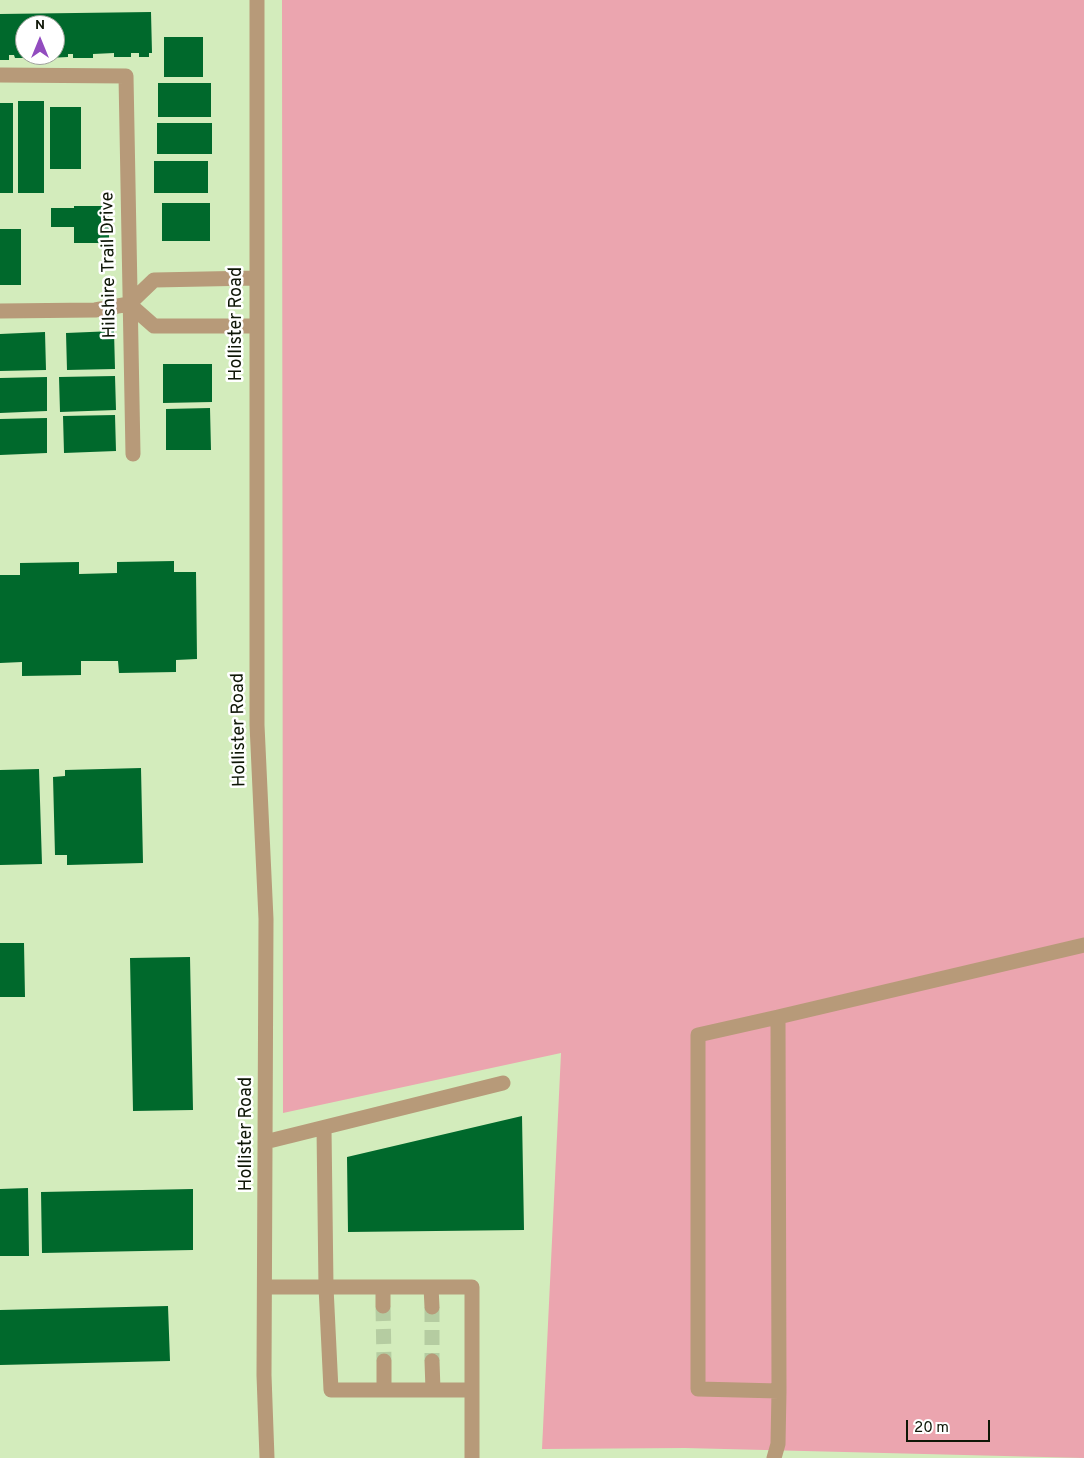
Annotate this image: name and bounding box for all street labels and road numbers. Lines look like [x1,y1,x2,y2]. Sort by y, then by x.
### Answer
street label: Hilshire Trail Drive [98,191,122,339]
street label: Hollister Road [226,267,248,381]
street label: Hollister Road [228,673,252,787]
street label: Hollister Road [236,1077,258,1191]

